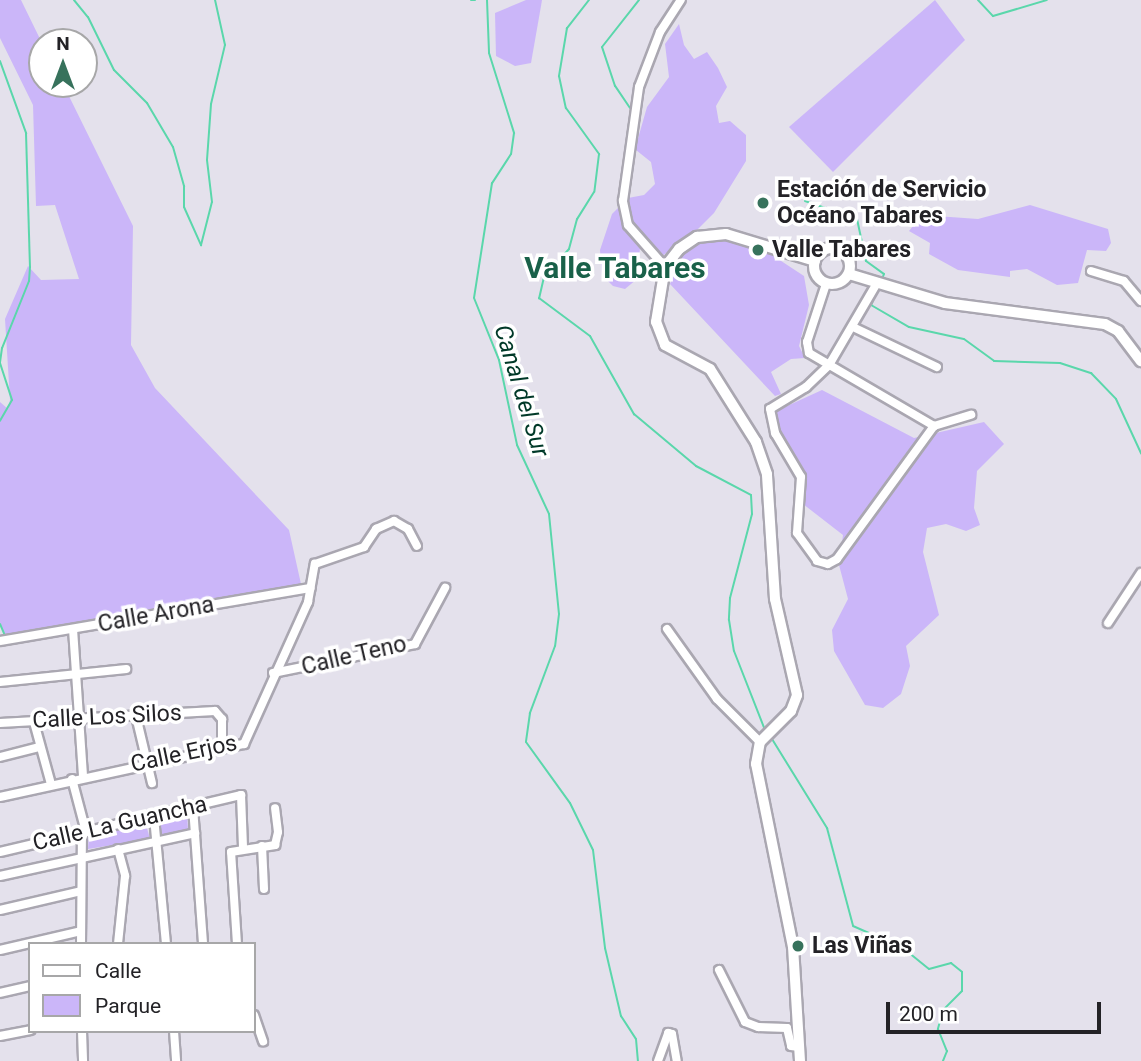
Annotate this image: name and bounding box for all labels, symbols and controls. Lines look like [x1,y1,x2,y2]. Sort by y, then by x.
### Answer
north arrow [28,28,98,98]
text: N [56,32,70,55]
place label: Estación de Servicio Océano Tabares [777,176,987,230]
marker: Estación de Servicio Océano Tabares [755,195,771,211]
place label: Valle Tabares [772,236,912,264]
marker: Valle Tabares [750,242,766,258]
district label: Valle Tabares [524,250,706,286]
water label: Canal del Sur [487,322,555,460]
street label: Calle Arona [96,591,216,639]
street label: Calle Teno [299,630,409,682]
street label: Calle Los Silos [32,699,182,735]
street label: Calle Erjos [128,729,240,779]
street label: Calle La Guancha [30,791,210,857]
place label: Las Viñas [812,932,912,960]
marker: Las Viñas [790,938,806,954]
legend [28,942,256,1033]
text: Calle [95,959,141,983]
scale bar [889,988,1104,1032]
text: Parque [95,994,161,1018]
text: 200 m [899,1002,958,1026]

